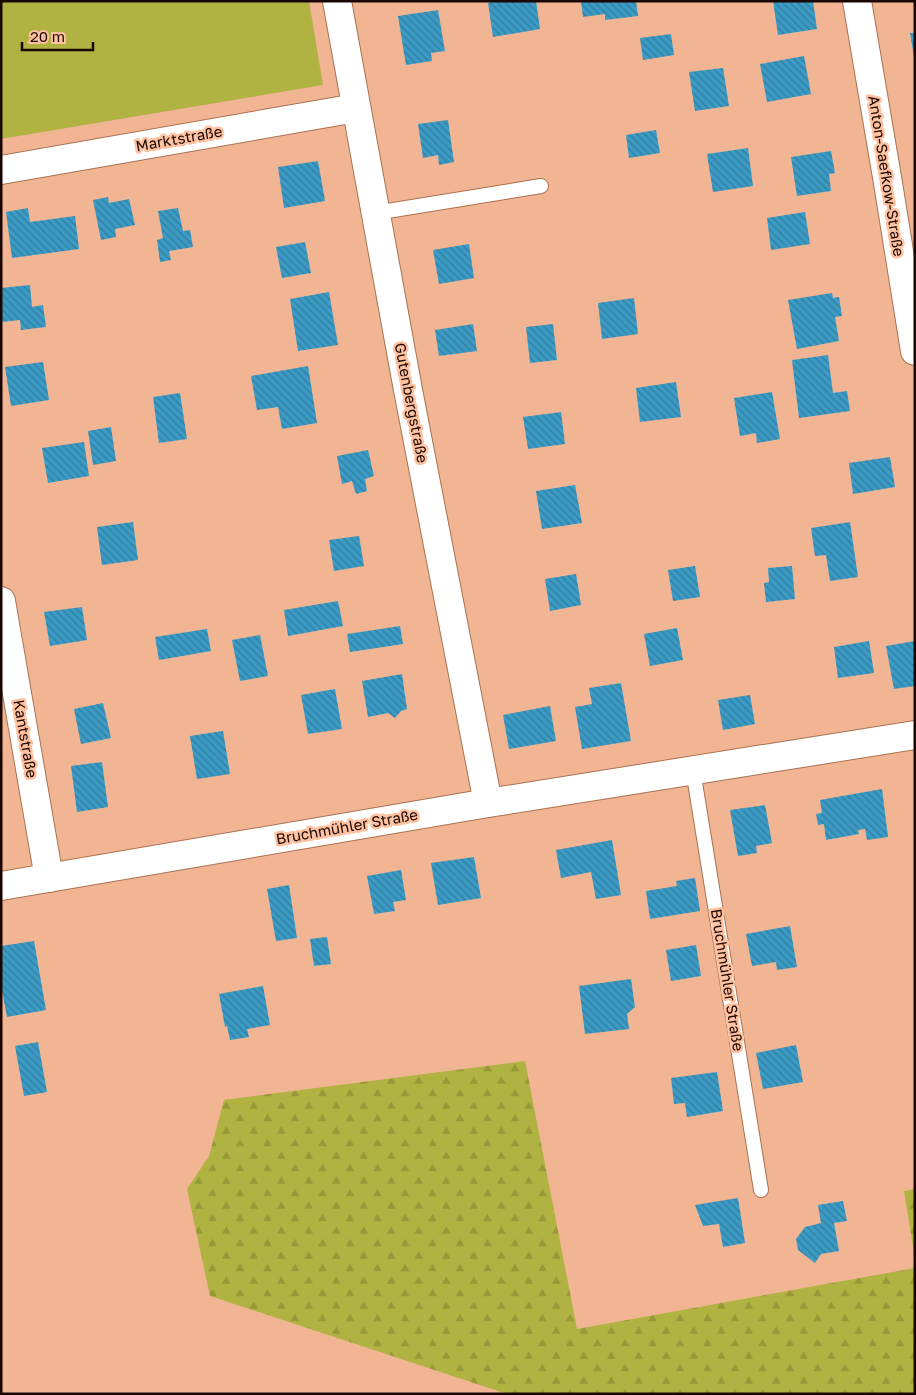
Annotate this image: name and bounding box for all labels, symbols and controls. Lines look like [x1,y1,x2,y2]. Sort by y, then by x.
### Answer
scale bar [22,20,94,52]
text: 20 m [30,27,65,45]
street label: Anton-Saefkow-Straße [865,94,909,258]
street label: Marktstraße [134,122,224,154]
street label: Gutenbergstraße [392,341,433,465]
street label: Kantstraße [10,698,42,780]
street label: Bruchmühler Straße [274,805,419,847]
street label: Bruchmühler Straße [708,907,748,1053]

